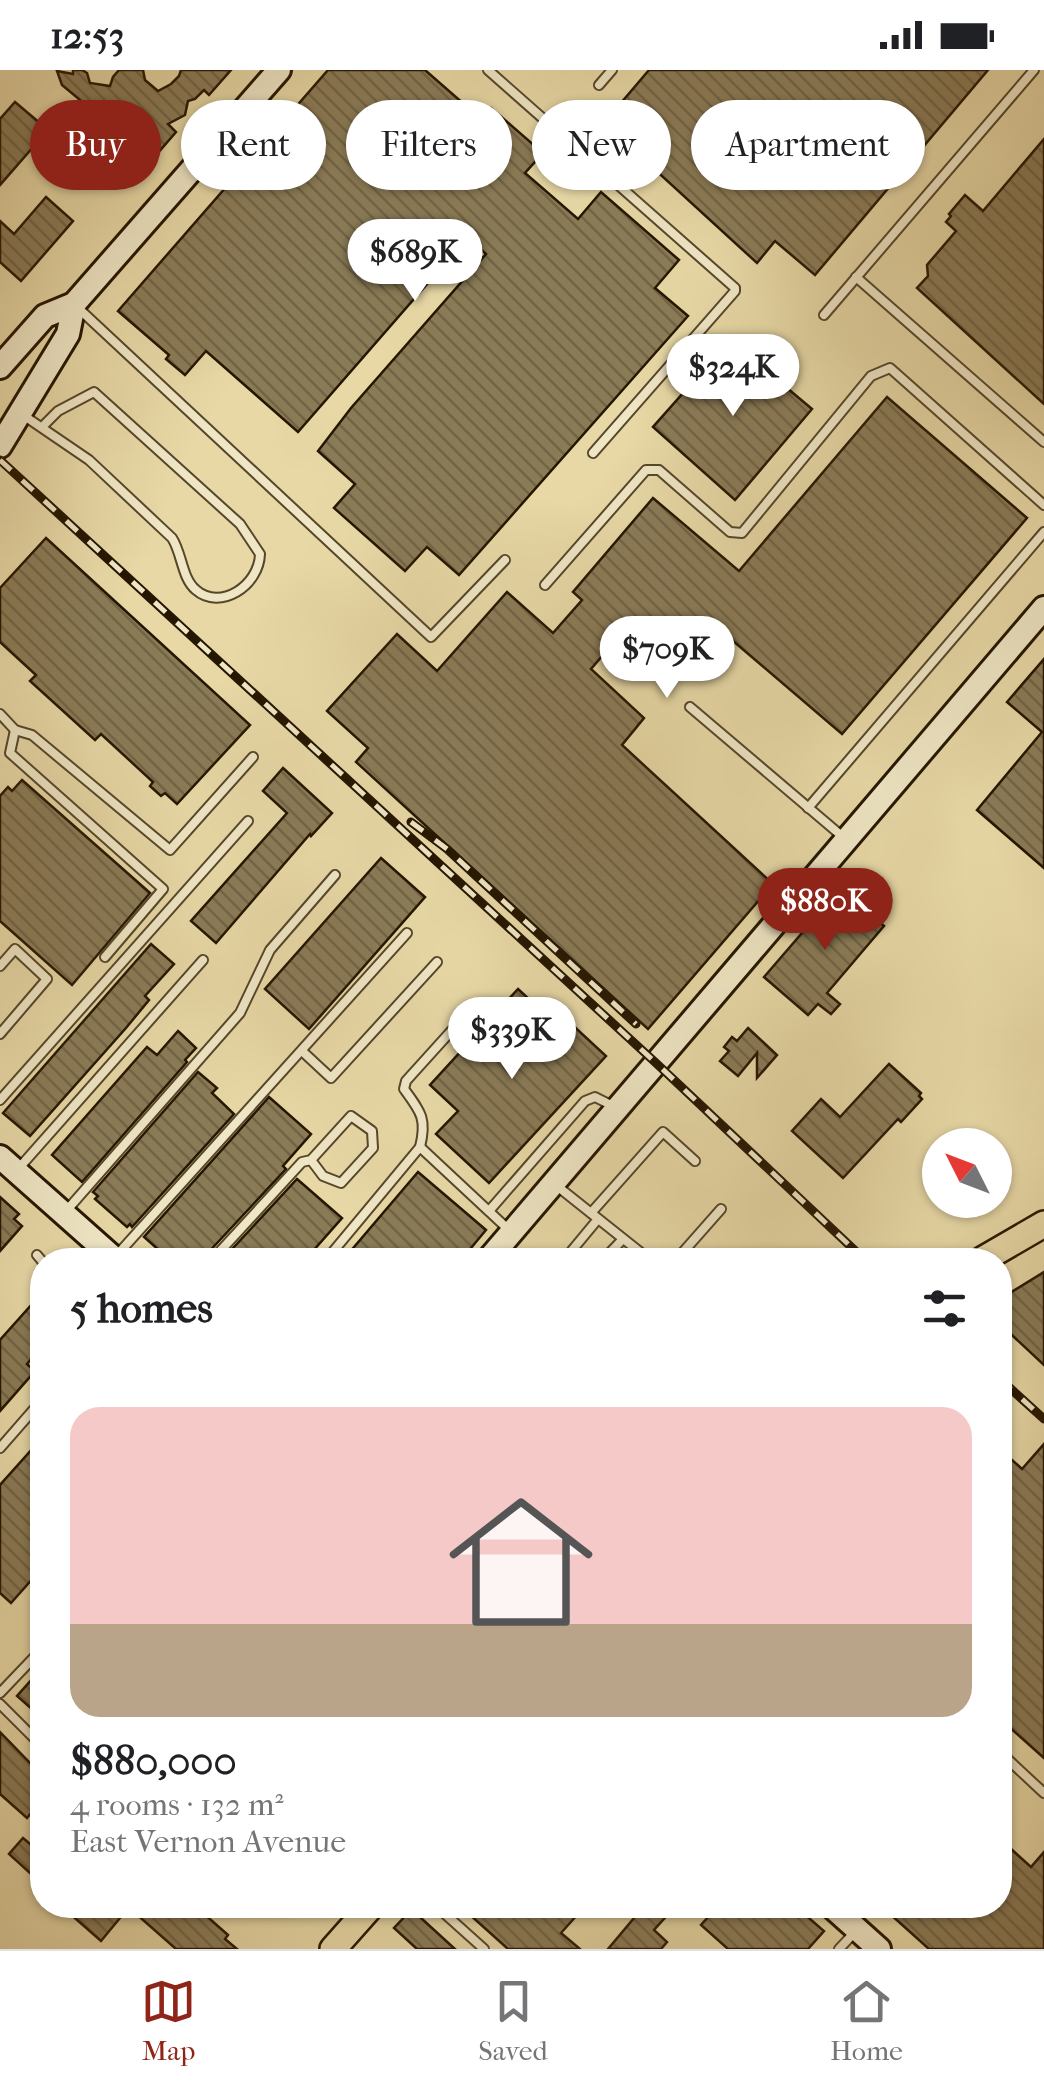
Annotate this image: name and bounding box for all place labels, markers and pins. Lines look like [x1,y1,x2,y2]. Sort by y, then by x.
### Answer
pin: $689K [345,219,485,304]
pin: $324K [663,334,803,419]
pin: $709K [597,616,737,701]
pin: $880K [755,868,895,953]
pin: $339K [442,997,582,1082]

